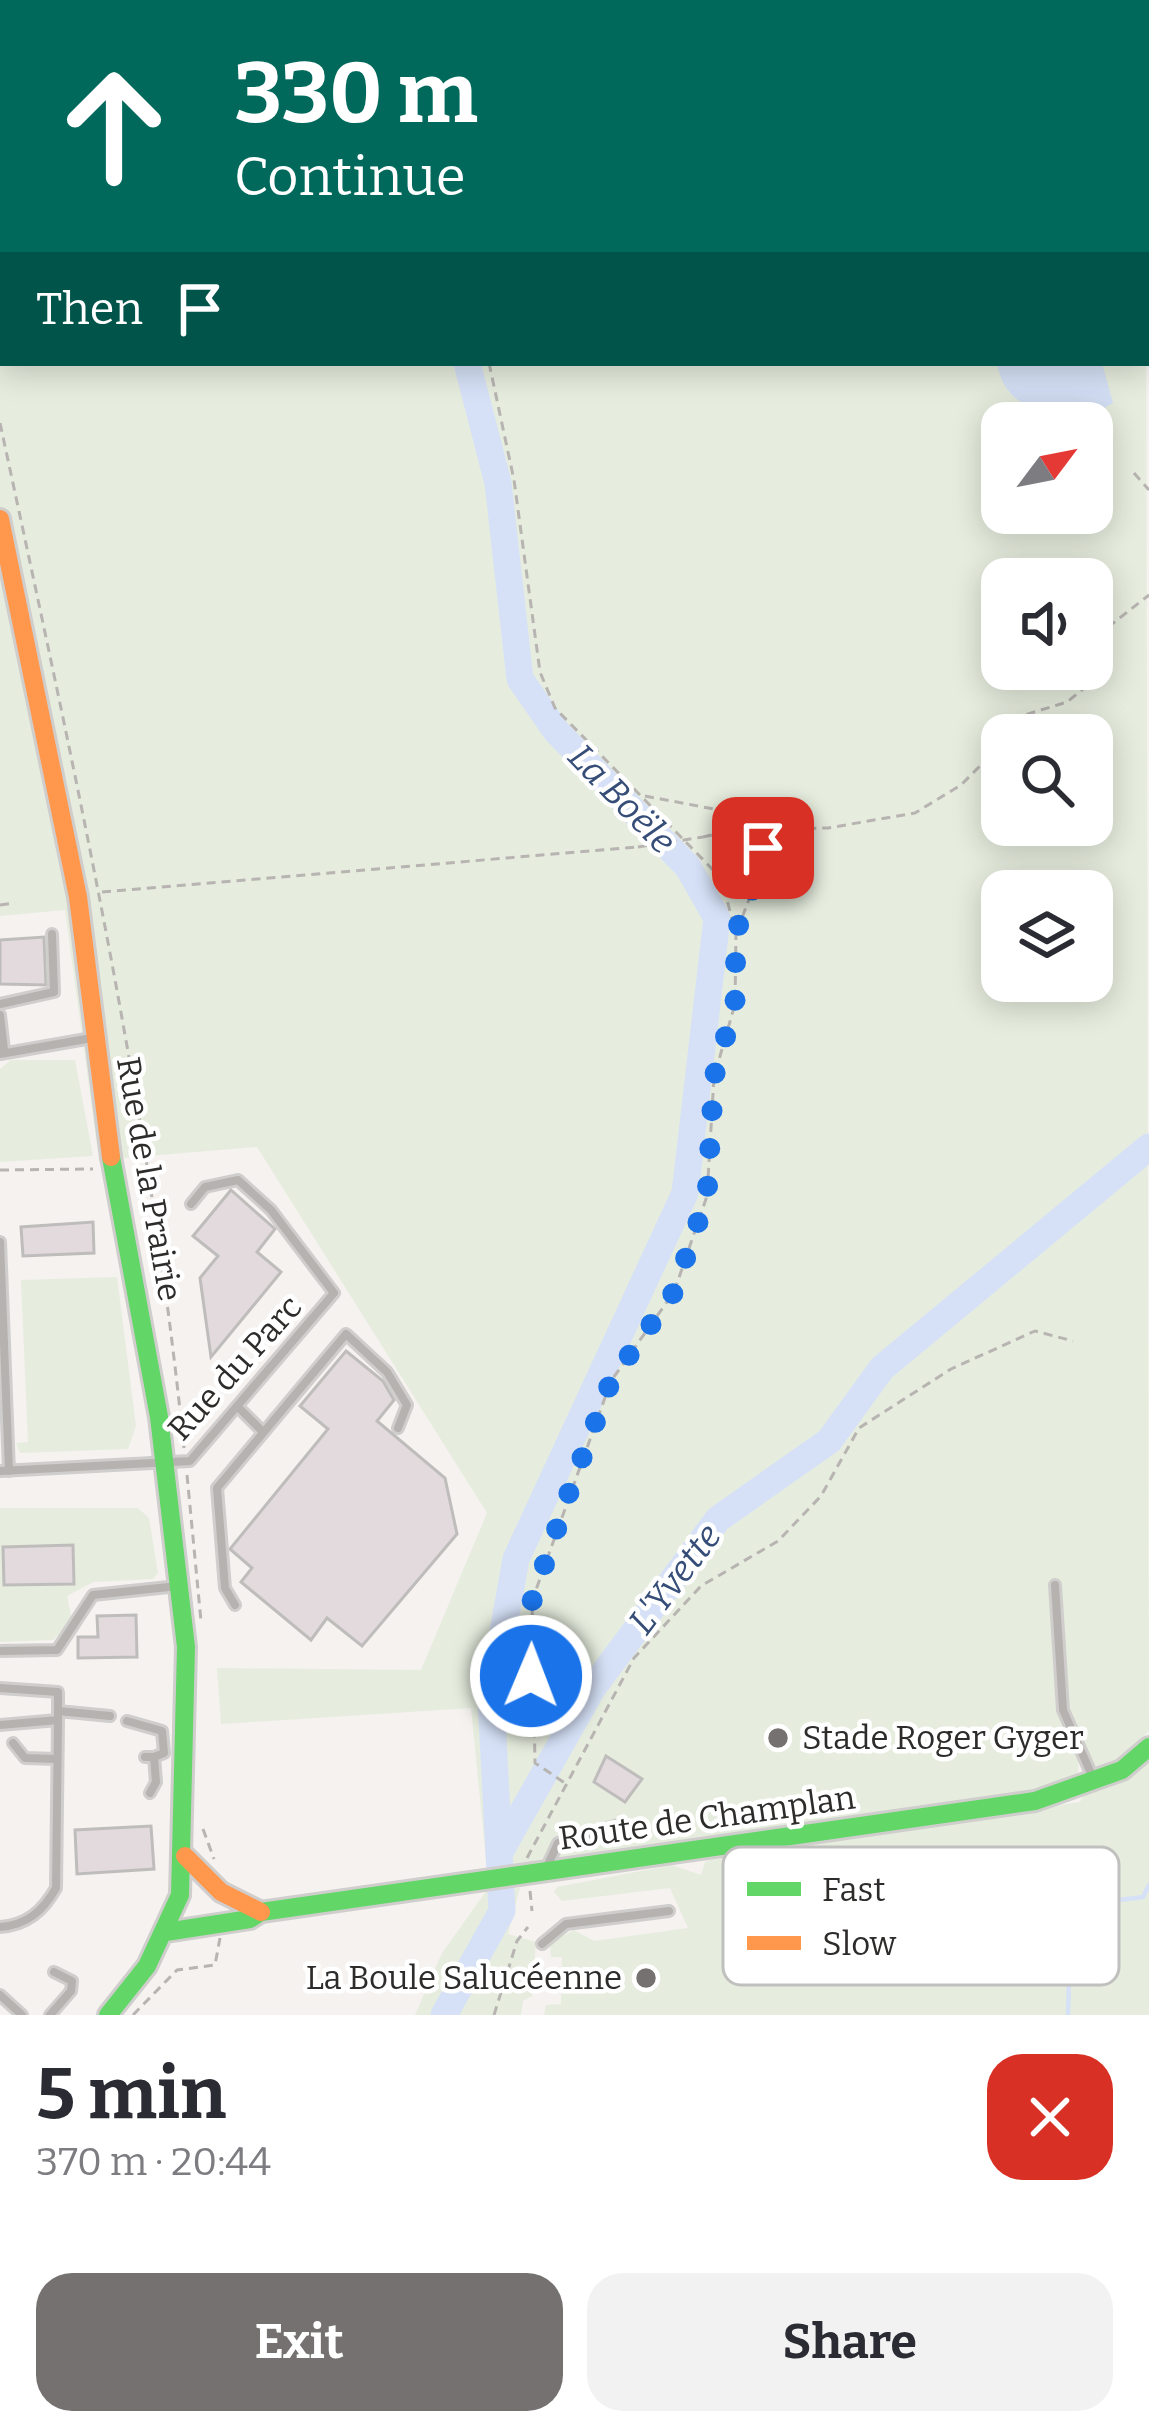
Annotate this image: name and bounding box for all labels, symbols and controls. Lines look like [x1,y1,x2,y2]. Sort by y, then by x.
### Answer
text: 330 m [234,43,478,144]
icon: ahead [36,48,192,204]
text: Continue [234,145,465,209]
icon: arrive [167,276,233,342]
text: Then [36,282,143,336]
north arrow [981,402,1113,534]
map controls [981,402,1113,1002]
button: sound [981,558,1113,690]
button: search [981,714,1113,846]
water label: La Boële [559,735,685,863]
pin [712,797,814,899]
icon: arrive [730,815,796,881]
button: layers [981,870,1113,1002]
street label: Rue de la Prairie [108,1054,190,1304]
street label: Rue du Parc [160,1288,310,1448]
water label: L'Yvette [619,1515,731,1643]
position arrow [468,1613,594,1739]
place label: Stade Roger Gyger [802,1718,1084,1758]
marker: Stade Roger Gyger [765,1725,791,1751]
street label: Route de Champlan [556,1777,858,1859]
legend [723,1847,1119,1985]
text: Fast [822,1870,885,1910]
text: Slow [822,1924,897,1964]
place label: La Boule Salucéenne [306,1958,622,1998]
marker: La Boule Salucéenne [633,1965,659,1991]
text: 5 min [36,2051,226,2137]
button: close [987,2054,1113,2180]
text: 370 m · 20:44 [36,2139,271,2185]
button: Exit [36,2273,563,2411]
button: Share [587,2273,1113,2411]

